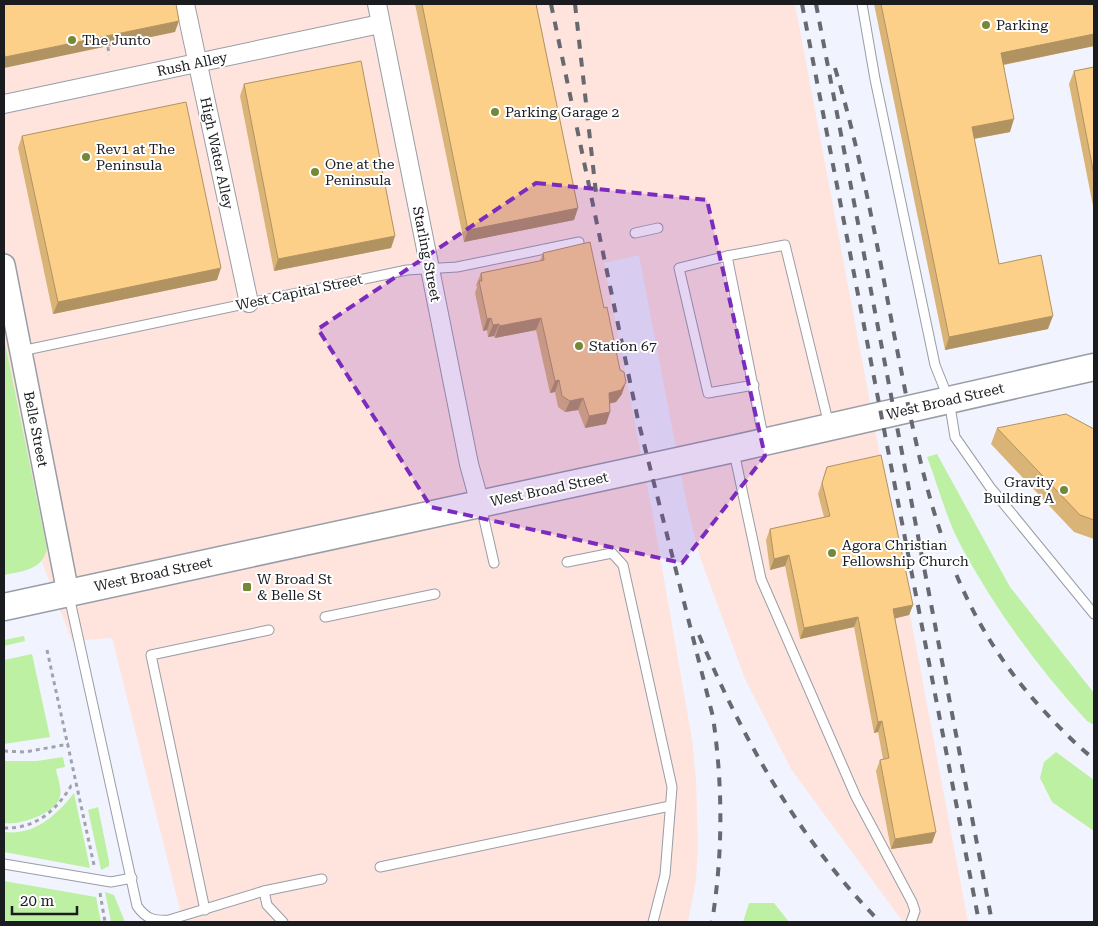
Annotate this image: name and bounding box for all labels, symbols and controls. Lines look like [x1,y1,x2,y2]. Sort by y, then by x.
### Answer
place label: Parking [996,17,1048,33]
marker: Parking [980,19,992,31]
place label: The Junto [82,32,151,48]
marker: The Junto [66,34,78,46]
street label: Rush Alley [155,49,230,79]
street label: High Water Alley [197,95,237,211]
place label: Parking Garage 2 [505,104,620,120]
marker: Parking Garage 2 [489,106,501,118]
place label: Rev1 at The Peninsula [96,141,175,173]
marker: Rev1 at The Peninsula [80,151,92,163]
place label: One at the Peninsula [325,156,395,188]
marker: One at the Peninsula [309,166,321,178]
street label: Starling Street [410,205,444,303]
street label: West Capital Street [234,271,364,313]
place label: Station 67 [589,338,657,354]
marker: Station 67 [573,340,585,352]
street label: West Broad Street [885,380,1005,422]
street label: Belle Street [21,390,51,468]
street label: West Broad Street [489,469,609,509]
place label: Gravity Building A [983,474,1055,506]
marker: Gravity Building A [1058,484,1070,496]
place label: Agora Christian Fellowship Church [842,537,969,569]
marker: Agora Christian Fellowship Church [826,547,838,559]
street label: West Broad Street [93,554,213,594]
place label: W Broad St & Belle St [257,571,332,603]
marker: W Broad St & Belle St [241,581,253,593]
scale bar [12,884,78,916]
text: 20 m [20,892,55,910]

